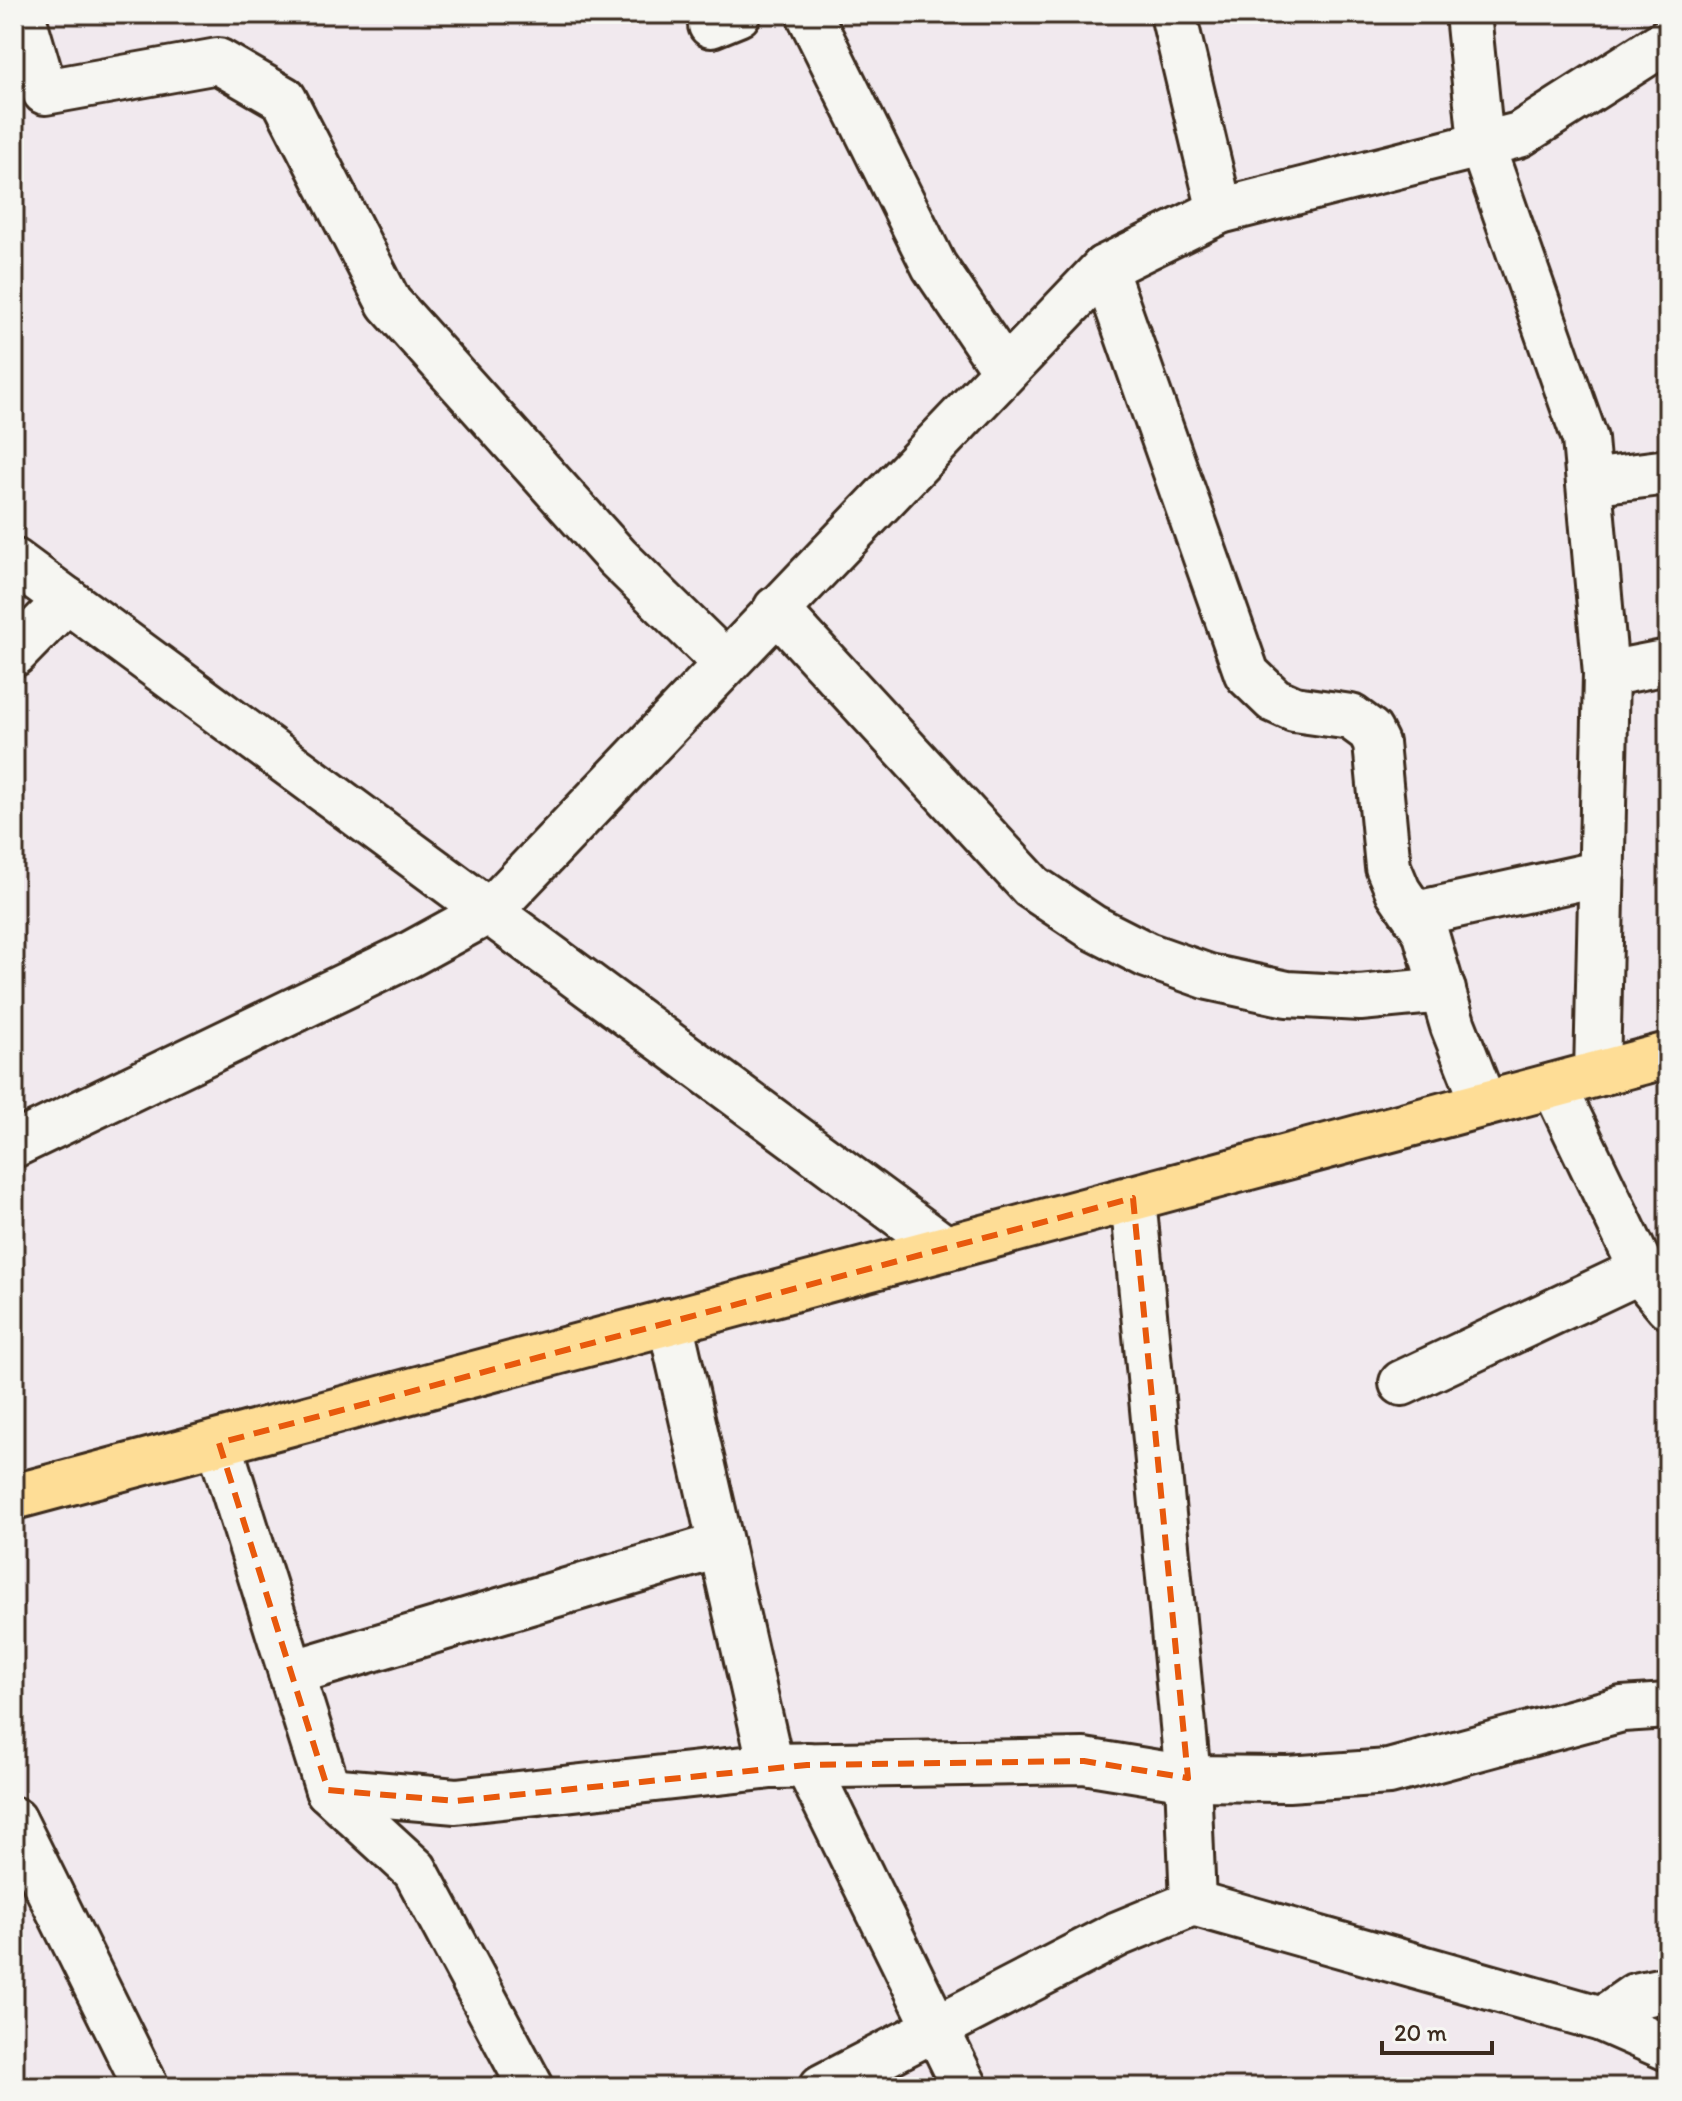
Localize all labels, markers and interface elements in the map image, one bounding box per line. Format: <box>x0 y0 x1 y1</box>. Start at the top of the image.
scale bar <box>1382 2005 1492 2055</box>
text: 20 m <box>1394 2018 1447 2047</box>

